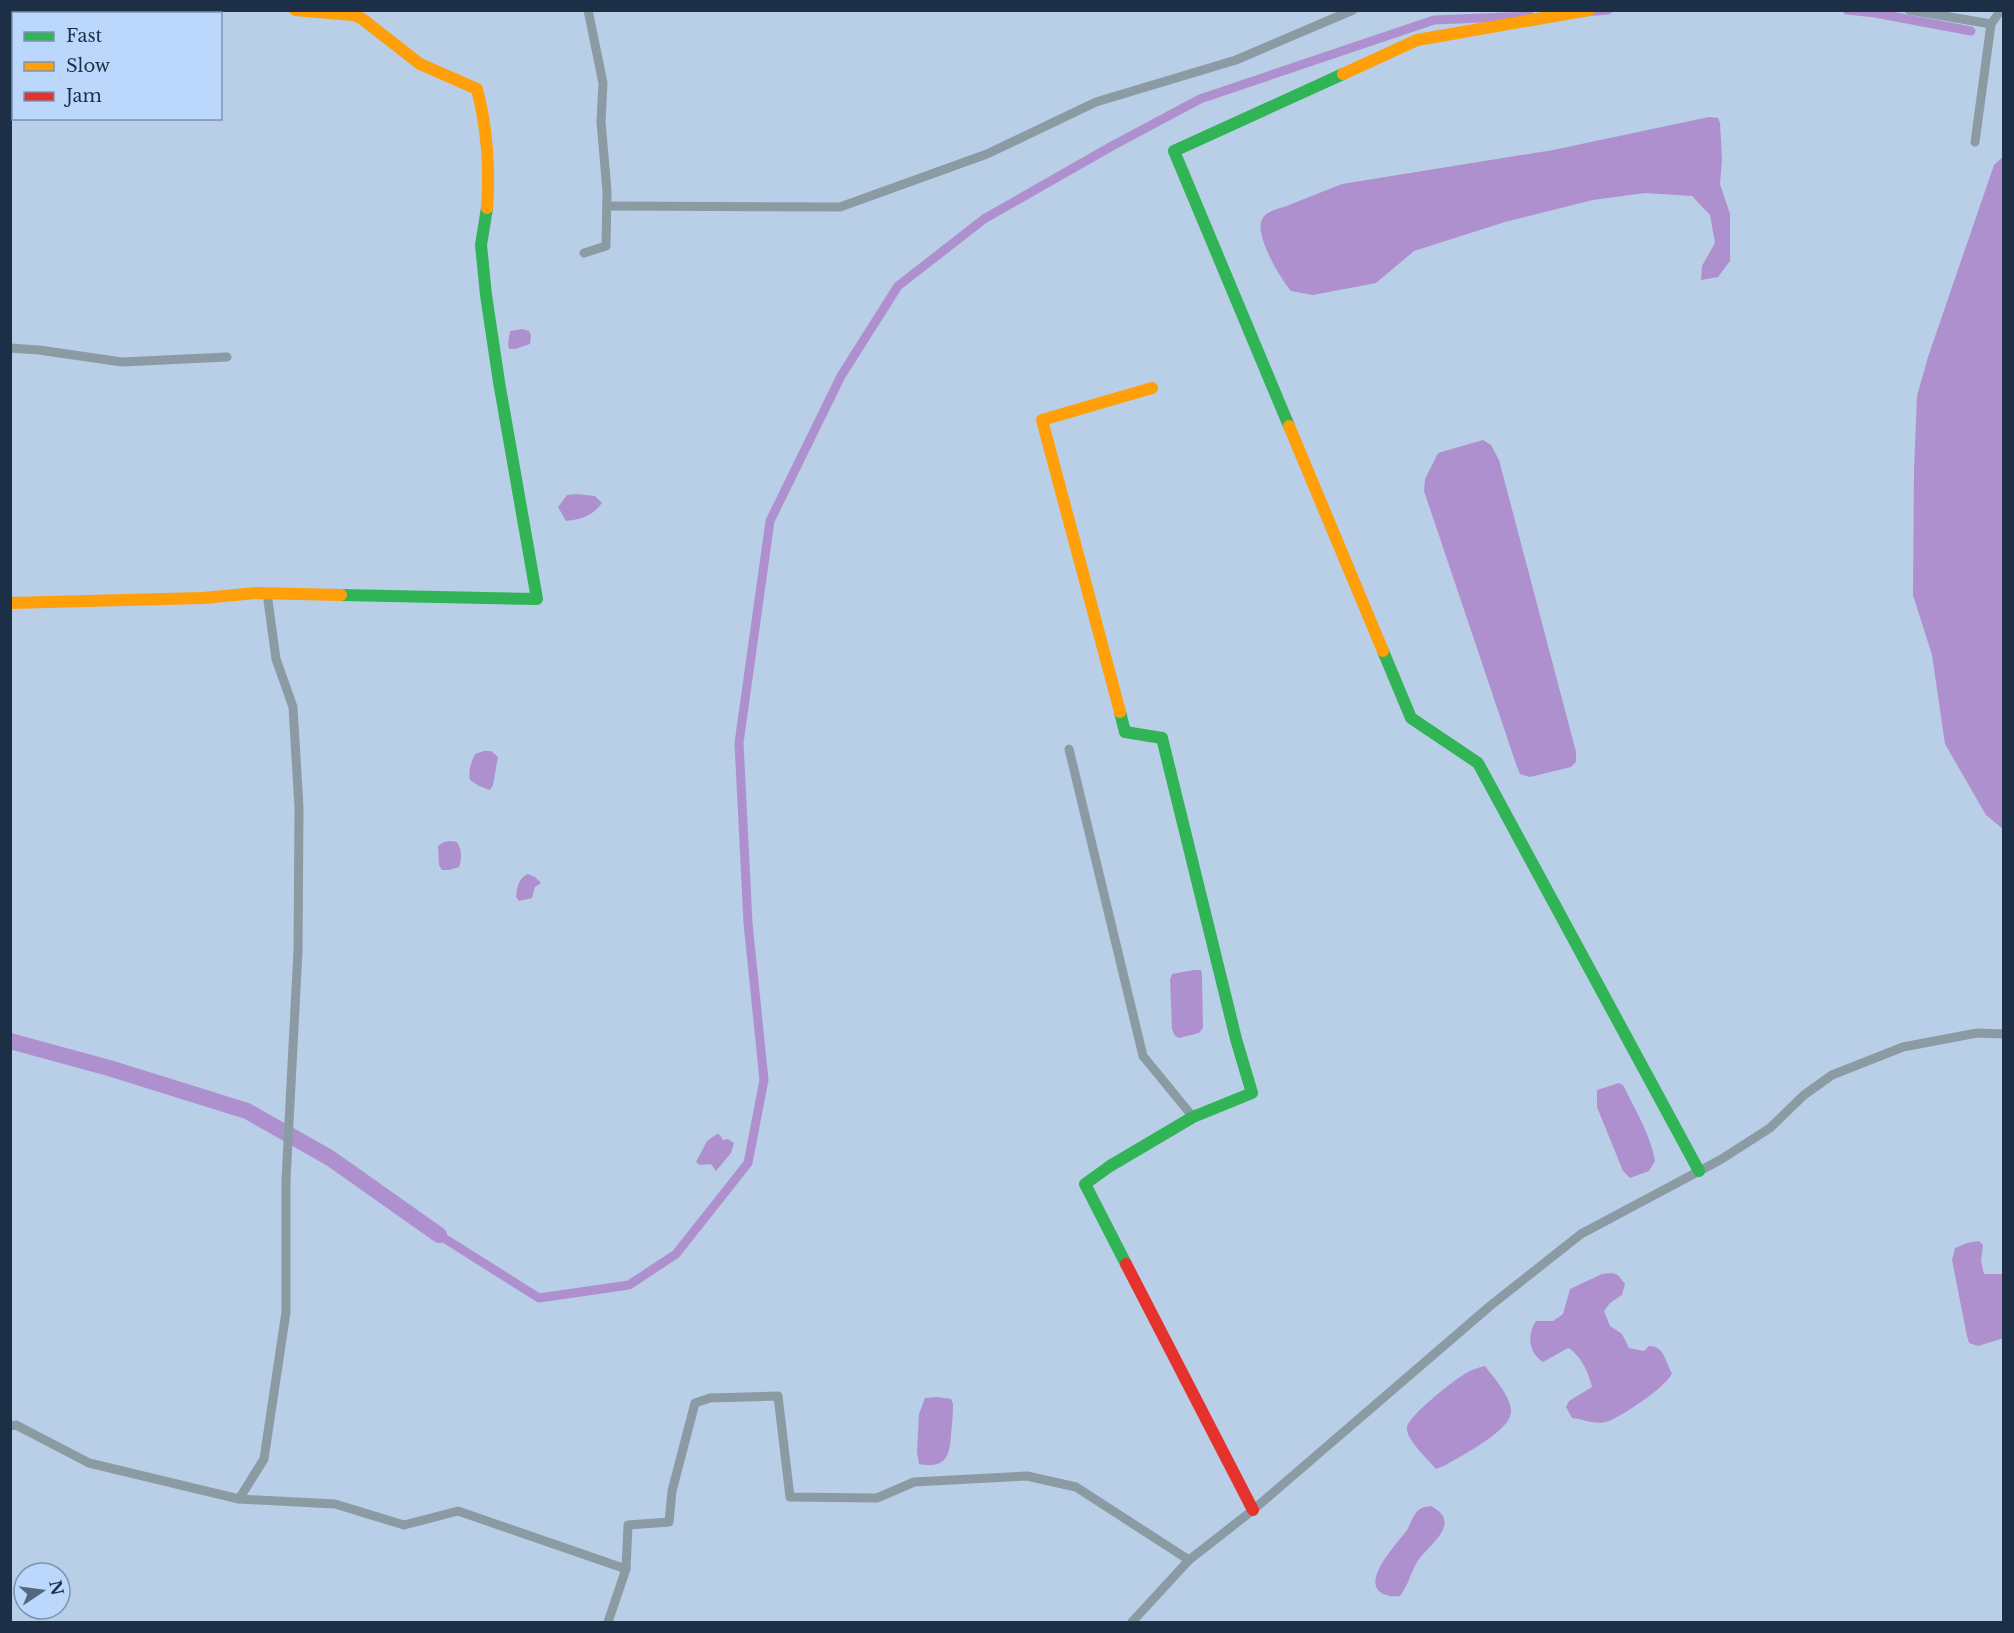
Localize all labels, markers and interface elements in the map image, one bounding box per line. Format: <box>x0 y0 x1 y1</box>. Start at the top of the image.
legend <box>12 12 222 120</box>
text: Fast <box>66 25 103 47</box>
text: Slow <box>66 55 111 77</box>
text: Jam <box>64 85 102 107</box>
north arrow <box>12 1561 72 1621</box>
text: N <box>45 1578 68 1597</box>

